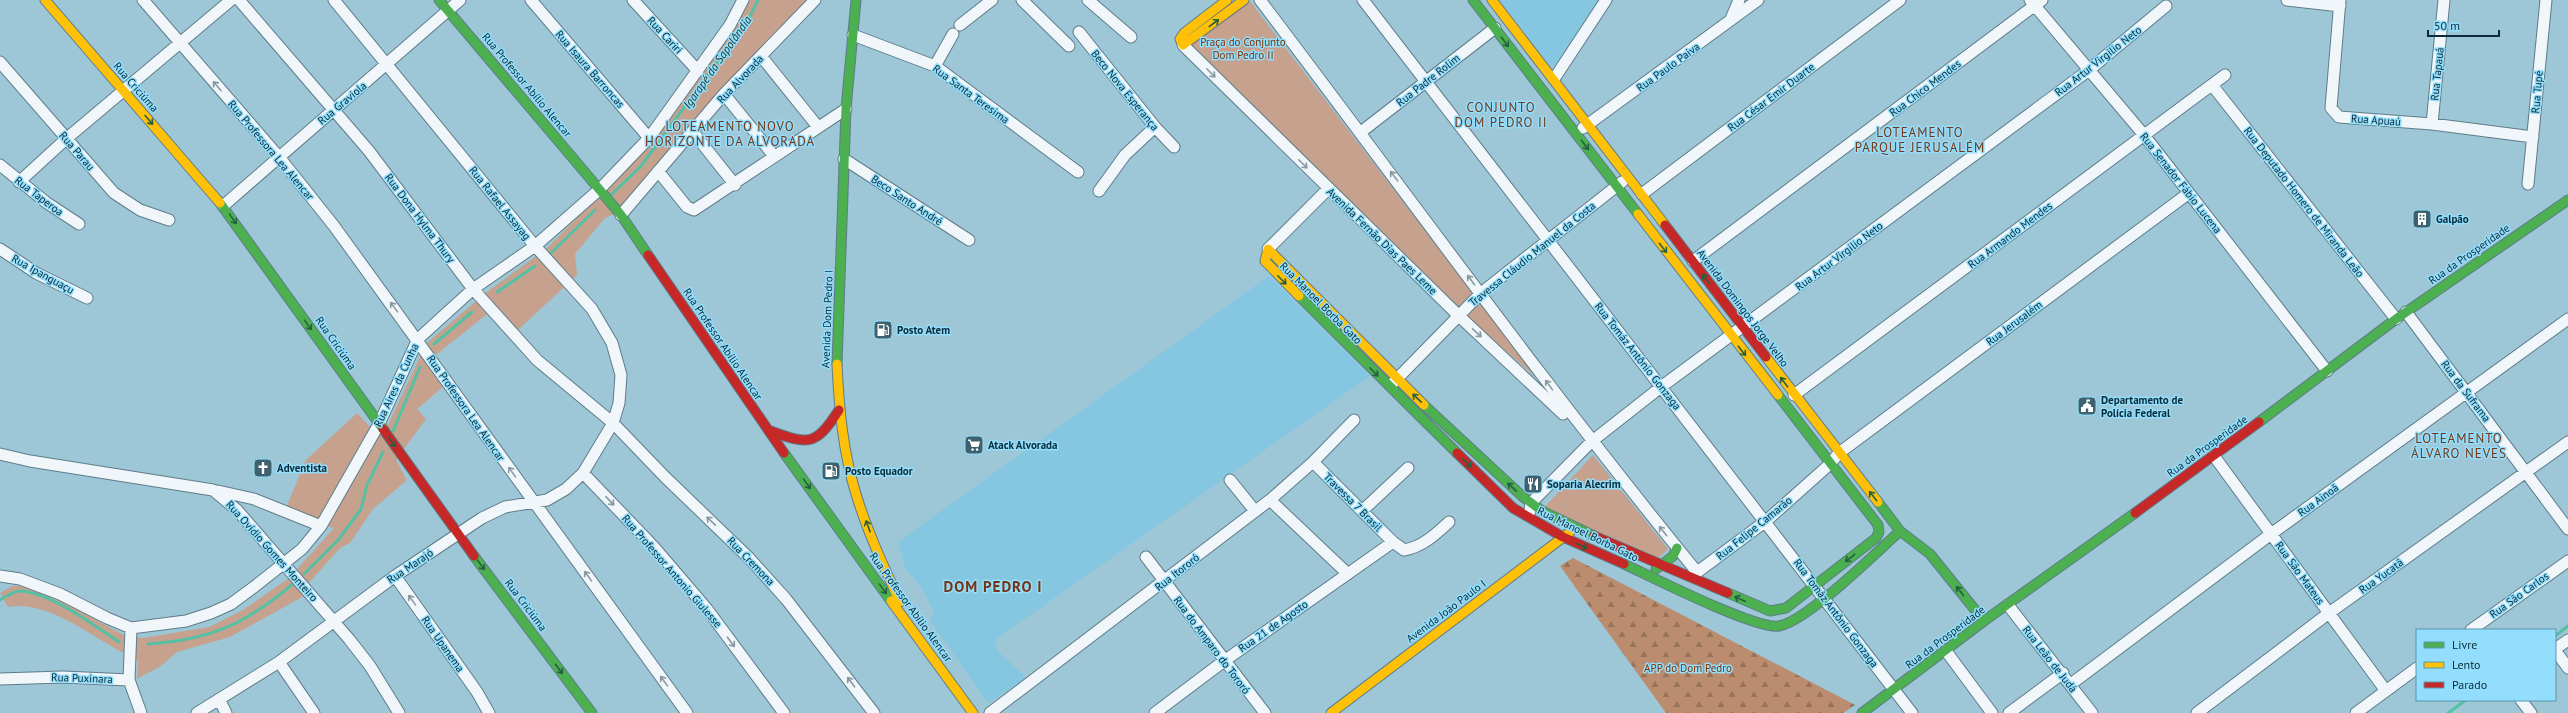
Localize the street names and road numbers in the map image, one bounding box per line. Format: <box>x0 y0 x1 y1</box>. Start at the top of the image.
street label: Rua Cariri <box>644 14 686 57</box>
street label: Rua Artur Virgilio Neto <box>2052 23 2144 99</box>
street label: Rua Isaura Barroncas <box>552 27 628 111</box>
street label: Rua Professor Abílio Alencar <box>479 30 575 140</box>
street label: Rua Paulo Paiva <box>1634 39 1702 95</box>
street label: Beco Nova Esperança <box>1088 47 1162 133</box>
street label: Rua Tapauá <box>2427 47 2447 101</box>
street label: Rua Padre Rolim <box>1393 51 1463 109</box>
street label: Rua Alvorada <box>714 52 766 106</box>
street label: Rua Chico Mendes <box>1886 56 1964 119</box>
street label: Rua Criciúma <box>110 59 162 115</box>
street label: Rua César Emir Duarte <box>1725 59 1818 134</box>
street label: Rua Santa Teresima <box>930 61 1012 127</box>
street label: Rua Tupé <box>2528 70 2546 114</box>
street label: Rua Graviola <box>315 79 369 127</box>
street label: Rua Professora Lea Alencar <box>225 97 317 203</box>
street label: Rua Apuaú <box>2351 111 2402 129</box>
street label: Rua Deputado Homero de Miranda Leão <box>2241 124 2367 280</box>
street label: Rua Parau <box>56 129 98 173</box>
street label: Rua Senador Fábio Lucena <box>2137 130 2225 236</box>
street label: Rua Rafael Assayag <box>466 163 534 243</box>
street label: Rua Dona Hylma Thury <box>382 171 459 266</box>
street label: Beco Santo André <box>869 172 946 229</box>
street label: Rua Taperoa <box>12 173 66 219</box>
street label: Avenida Fernão Dias Paes Leme <box>1324 185 1440 298</box>
street label: Rua Armando Mendes <box>1965 198 2055 271</box>
street label: Travessa Cláudio Manuel da Costa <box>1466 199 1598 309</box>
street label: Rua Artur Virgilio Neto <box>1792 218 1886 294</box>
street label: Rua da Prosperidade <box>2426 220 2513 287</box>
street label: Avenida Domingos Jorge Velho <box>1694 246 1792 370</box>
street label: Rua Ipanguaçu <box>9 251 77 297</box>
street label: Rua Manoel Borba Gato <box>1277 259 1365 347</box>
street label: Avenida Dom Pedro I <box>818 270 836 368</box>
street label: Rua Professor Abílio Alencar <box>680 285 766 403</box>
street label: Rua Jerusalém <box>1983 297 2045 349</box>
street label: Rua Tomáz Antônio Gonzaga <box>1592 299 1684 413</box>
street label: Rua Criciúma <box>313 314 359 372</box>
street label: Rua Aires da Cunha <box>371 341 421 429</box>
street label: Rua Professora Lea Alencar <box>424 352 508 464</box>
street label: Rua da Suframa <box>2438 357 2494 425</box>
street label: Rua da Prosperidade <box>2164 412 2250 480</box>
street label: Travessa 7 Brasil <box>1321 470 1386 535</box>
street label: Rua Ainoã <box>2295 480 2341 520</box>
street label: Rua Felipe Camarão <box>1713 493 1795 563</box>
street label: Rua Ovídio Gomes Monteiro <box>223 498 321 604</box>
street label: Rua Manoel Borba Gato <box>1535 503 1641 565</box>
street label: Rua Professor Antonio Giulesse <box>619 512 725 631</box>
street label: Rua Cremona <box>724 534 778 588</box>
street label: Rua São Mateus <box>2272 539 2328 608</box>
street label: Rua Marajó <box>384 545 436 587</box>
street label: Rua Professor Abílio Alencar <box>867 550 956 665</box>
street label: Rua Itororó <box>1152 550 1202 594</box>
street label: Rua Yucatã <box>2356 555 2406 597</box>
street label: Rua Tomáz Antônio Gonzaga <box>1790 556 1882 670</box>
street label: Rua São Carlos <box>2487 569 2552 621</box>
street label: Rua Criciúma <box>502 576 550 634</box>
street label: Avenida João Paulo I <box>1403 577 1489 645</box>
street label: Rua do Amparo do Tororó <box>1171 593 1253 697</box>
street label: Rua 21 de Agosto <box>1235 597 1311 655</box>
street label: Rua da Prosperidade <box>1902 602 1988 672</box>
street label: Rua Upanema <box>419 613 467 675</box>
street label: Rua Leão de Judá <box>2020 623 2080 695</box>
street label: Rua Puxinara <box>51 670 113 686</box>

